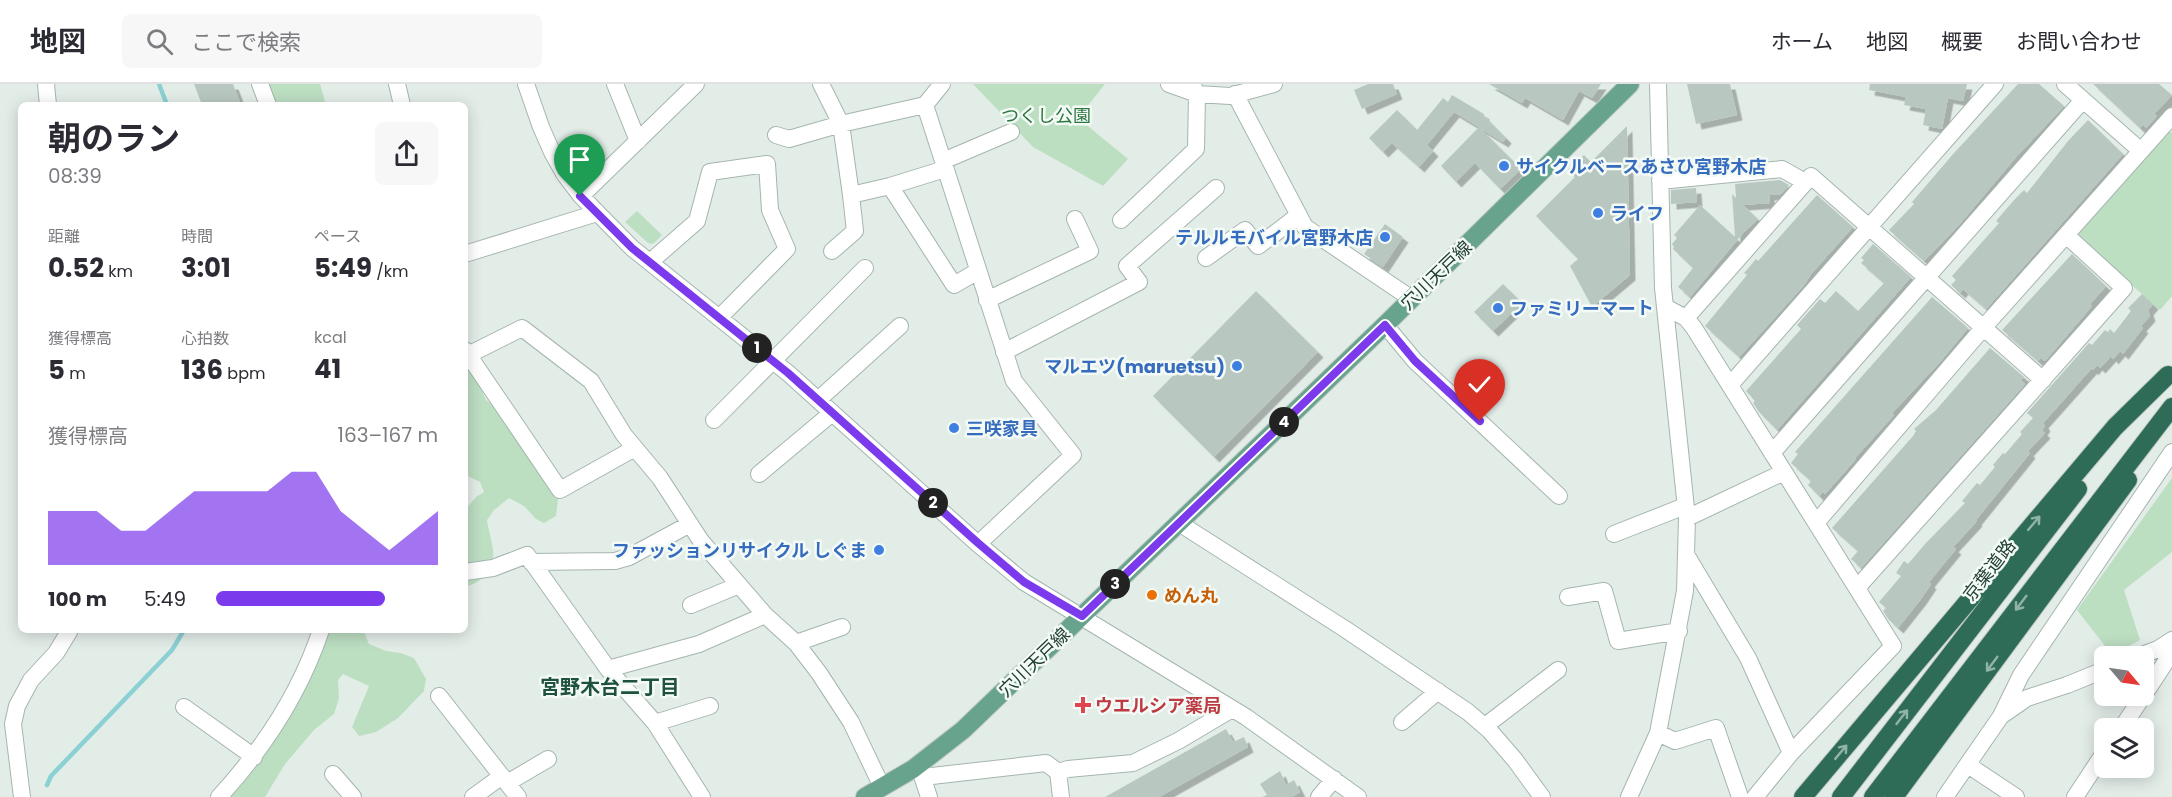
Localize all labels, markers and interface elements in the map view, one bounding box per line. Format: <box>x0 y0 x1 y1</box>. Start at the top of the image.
search box <box>122 14 542 68</box>
text: 地図 <box>30 22 86 61</box>
icon: search <box>143 25 176 58</box>
text: ここで検索 <box>191 27 301 58</box>
text: ホーム <box>1771 27 1833 56</box>
text: 地図 <box>1866 27 1908 56</box>
text: 概要 <box>1941 27 1983 56</box>
text: お問い合わせ <box>2016 27 2142 56</box>
park label: つくし公園 <box>1001 103 1091 128</box>
text: 朝のラン <box>48 115 180 162</box>
button: share <box>375 122 438 185</box>
pin <box>554 134 605 196</box>
icon: arrive <box>563 143 596 176</box>
place label: サイクルベースあさひ宮野木店 <box>1516 154 1766 179</box>
marker: サイクルベースあさひ宮野木店 <box>1497 159 1511 173</box>
text: 08:39 <box>48 162 102 190</box>
place label: ライフ <box>1610 201 1664 226</box>
marker: ライフ <box>1591 206 1605 220</box>
text: 距離 <box>48 225 80 248</box>
text: 時間 <box>181 225 213 248</box>
text: ペース <box>314 225 361 248</box>
place label: テルルモバイル宮野木店 <box>1175 225 1373 250</box>
marker: テルルモバイル宮野木店 <box>1378 230 1392 244</box>
street label: 穴川天戸線 <box>1395 235 1477 315</box>
text: 0.52 <box>48 250 104 286</box>
text: 3:01 <box>181 250 231 286</box>
text: 5:49 <box>314 250 372 286</box>
text: km <box>104 260 133 283</box>
text: /km <box>372 260 409 283</box>
place label: ファミリーマート <box>1510 296 1654 321</box>
marker: ファミリーマート <box>1491 301 1505 315</box>
text: kcal <box>314 326 347 349</box>
text: 獲得標高 <box>48 327 112 350</box>
text: 心拍数 <box>181 327 229 350</box>
pin: 1 <box>742 333 772 363</box>
text: 1 <box>754 336 760 359</box>
text: 41 <box>314 351 341 387</box>
text: 5 <box>48 352 65 388</box>
text: 136 <box>181 352 223 388</box>
place label: マルエツ(maruetsu) <box>1044 354 1225 379</box>
marker: マルエツ(maruetsu) <box>1230 359 1244 373</box>
pin <box>1454 359 1505 421</box>
text: m <box>65 362 86 385</box>
text: bpm <box>223 362 265 385</box>
icon: check <box>1463 368 1496 401</box>
pin: 4 <box>1269 407 1299 437</box>
text: 4 <box>1279 410 1289 433</box>
place label: 三咲家具 <box>966 416 1038 441</box>
text: 163–167 m <box>338 421 438 449</box>
marker: 三咲家具 <box>947 421 961 435</box>
text: 獲得標高 <box>48 422 128 450</box>
pin: 2 <box>918 488 948 518</box>
text: 2 <box>928 491 938 514</box>
one-way arrow <box>2027 516 2041 531</box>
street label: 京葉道路 <box>1957 534 2021 606</box>
place label: ファッションリサイクル しぐま <box>612 538 867 563</box>
marker: ファッションリサイクル しぐま <box>872 543 886 557</box>
pin: 3 <box>1100 569 1130 599</box>
text: 3 <box>1110 572 1120 595</box>
place label: めん丸 <box>1164 583 1218 608</box>
text: 100 m <box>48 585 107 613</box>
text: 5:49 <box>144 585 186 613</box>
marker: めん丸 <box>1145 588 1159 602</box>
one-way arrow <box>2014 595 2027 611</box>
street label: 穴川天戸線 <box>993 622 1075 702</box>
north arrow <box>2094 646 2154 706</box>
map controls <box>2094 646 2154 778</box>
one-way arrow <box>1986 656 1998 672</box>
district label: 宮野木台二丁目 <box>540 673 680 701</box>
place label: ウエルシア薬局 <box>1095 693 1221 718</box>
marker: ウエルシア薬局 <box>1076 698 1090 712</box>
one-way arrow <box>1895 709 1908 725</box>
button: layers <box>2094 718 2154 778</box>
one-way arrow <box>1834 744 1847 760</box>

